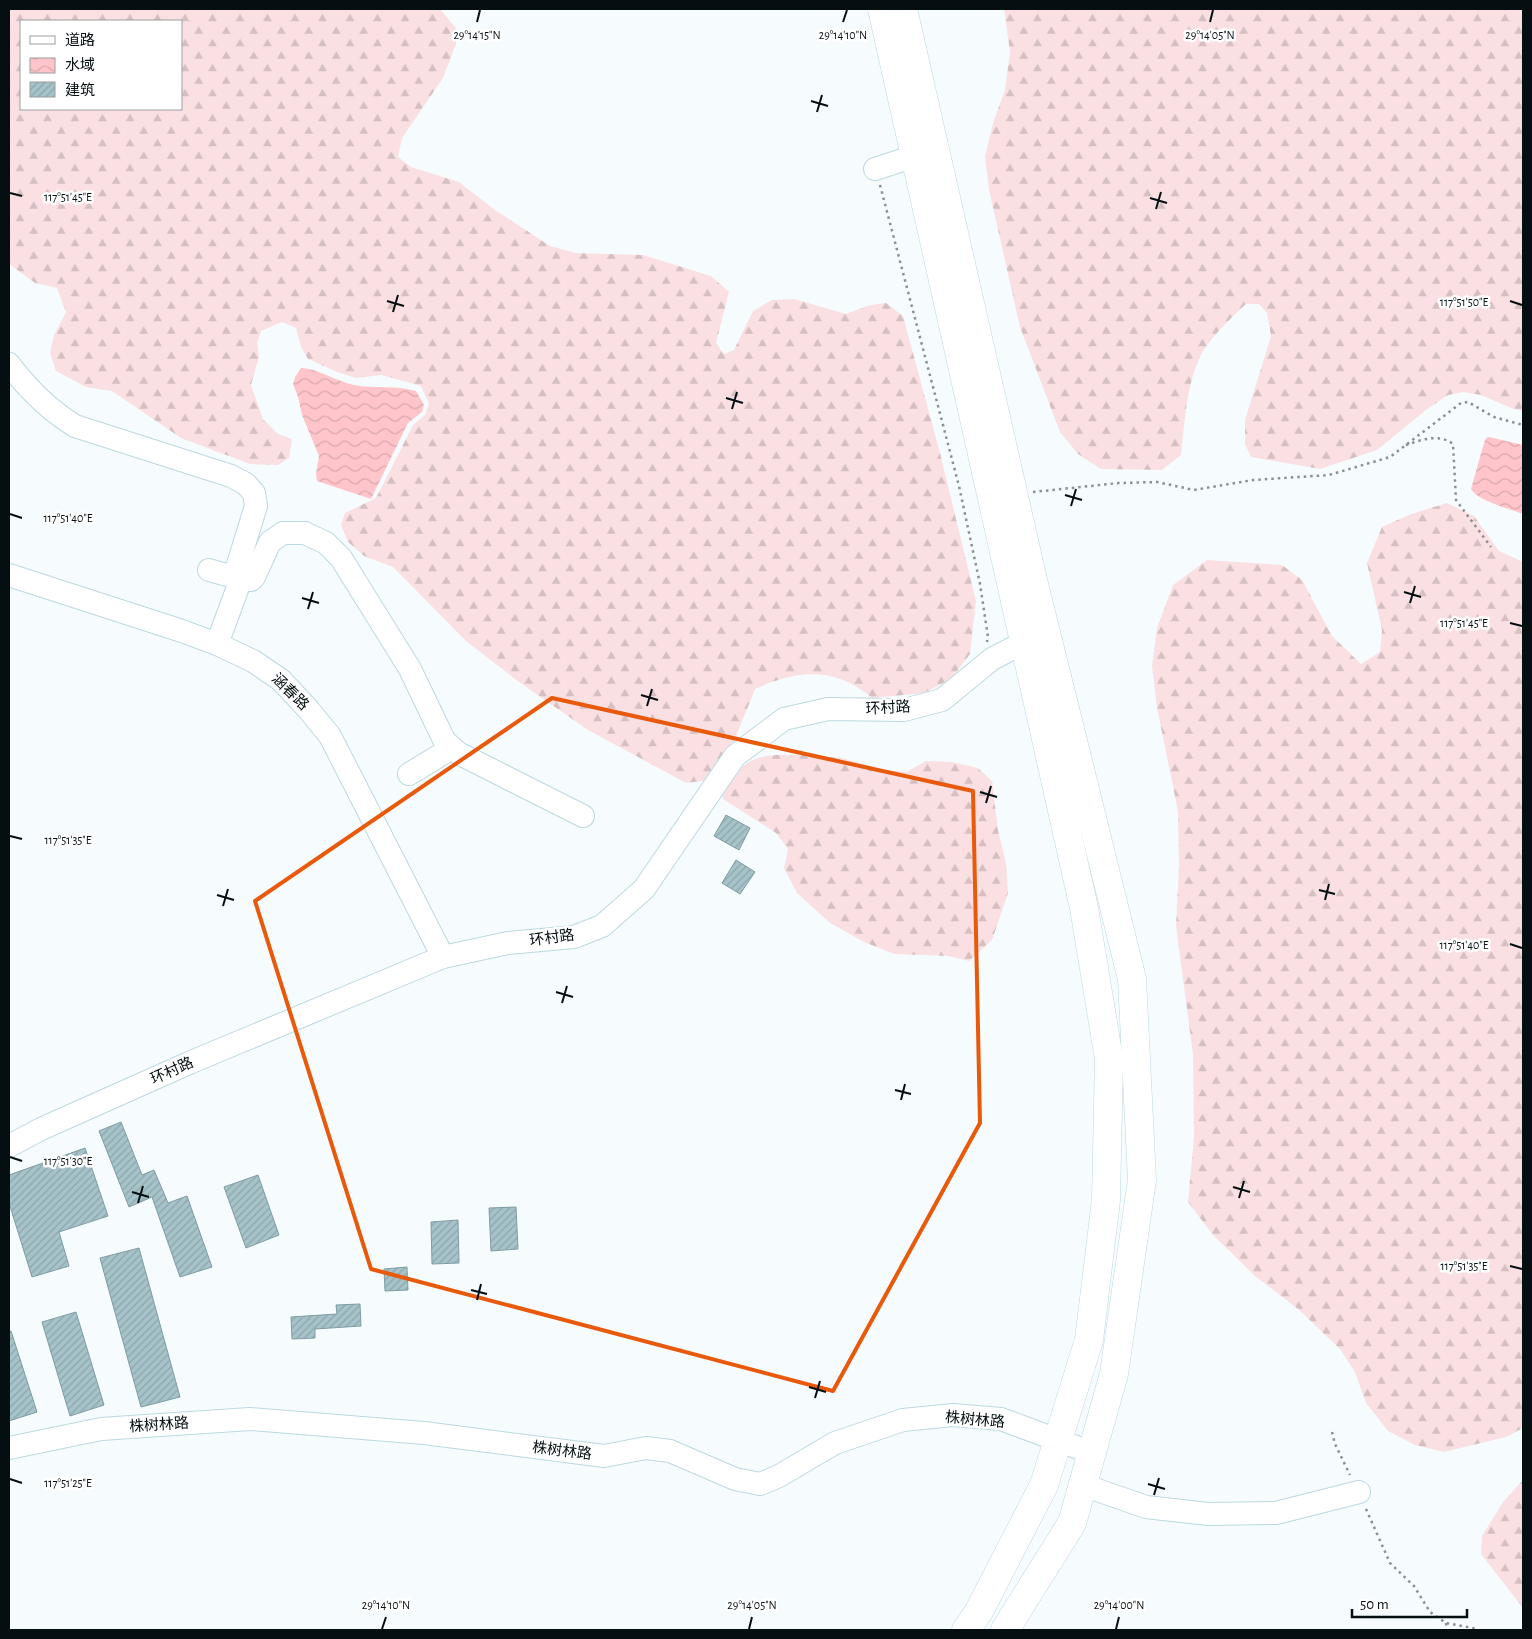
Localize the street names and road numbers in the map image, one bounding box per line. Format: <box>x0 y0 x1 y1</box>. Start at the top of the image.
street label: 涵春路 <box>269 670 312 713</box>
street label: 环村路 <box>865 697 911 717</box>
street label: 环村路 <box>528 925 575 949</box>
street label: 环村路 <box>148 1053 196 1087</box>
street label: 株树林路 <box>944 1408 1006 1430</box>
street label: 株树林路 <box>128 1413 189 1435</box>
street label: 株树林路 <box>531 1438 593 1462</box>

